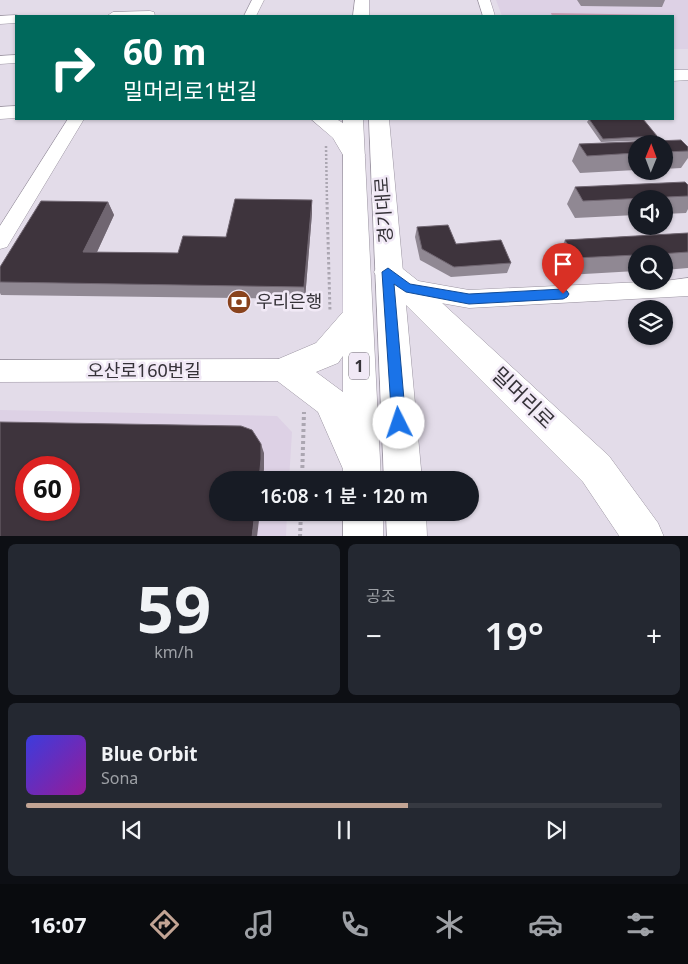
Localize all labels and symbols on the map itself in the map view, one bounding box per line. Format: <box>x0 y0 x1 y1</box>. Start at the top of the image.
north arrow <box>628 135 672 180</box>
street label: 경기대로 <box>369 176 397 244</box>
pin <box>542 243 584 294</box>
bank icon: 우리은행 <box>226 289 252 315</box>
place label: 우리은행 <box>256 289 322 313</box>
road number: 1 <box>349 352 369 380</box>
street label: 오산로160번길 <box>87 358 201 382</box>
street label: 밀머리로 <box>486 360 561 434</box>
position arrow <box>372 396 424 448</box>
speed limit sign: 60 <box>15 456 80 521</box>

